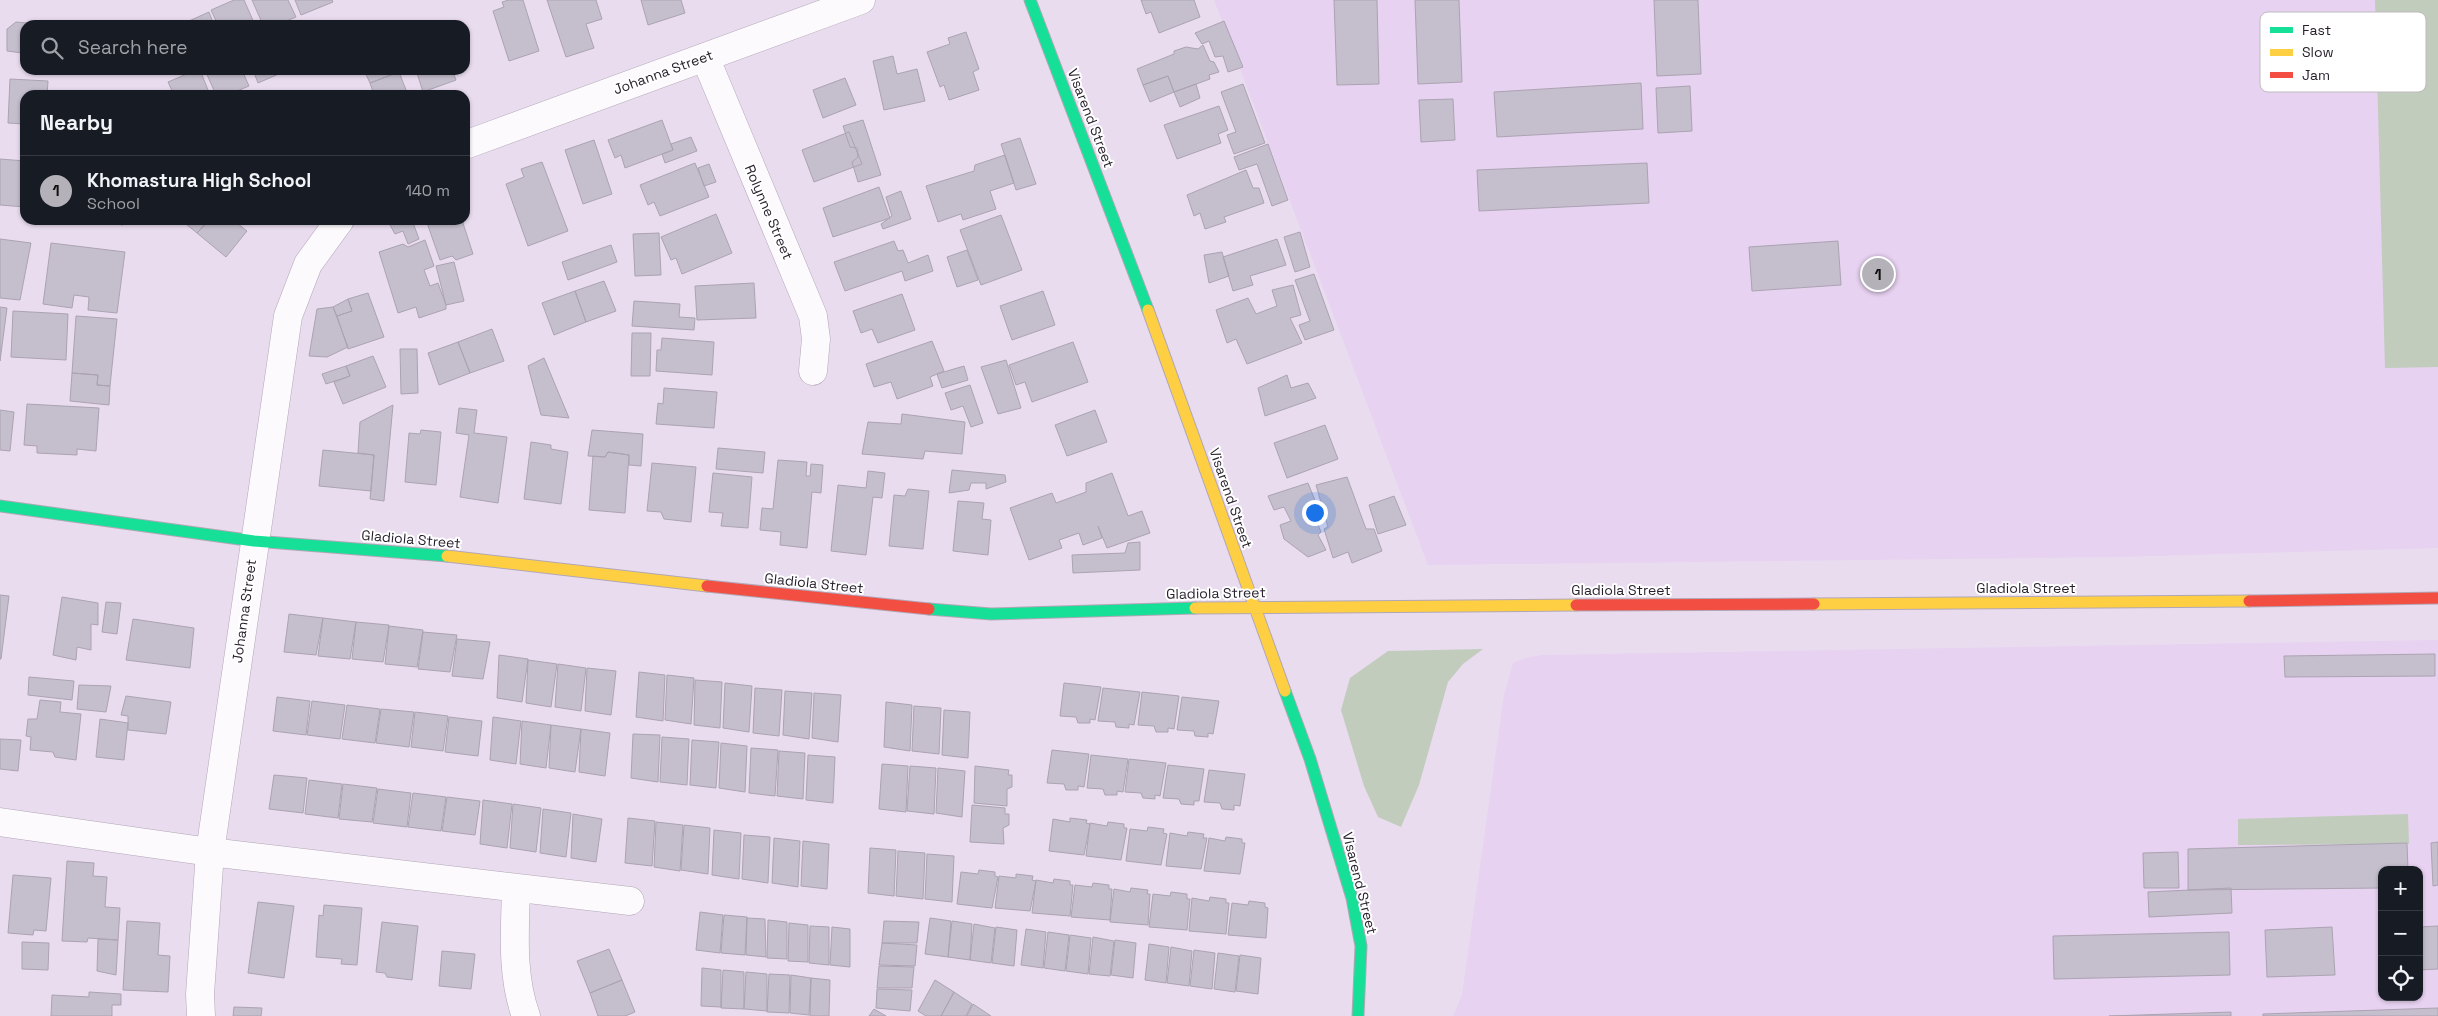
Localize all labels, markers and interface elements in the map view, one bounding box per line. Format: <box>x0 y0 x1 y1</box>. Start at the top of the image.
legend <box>2260 12 2426 92</box>
search box <box>20 20 470 75</box>
text: Fast <box>2302 21 2331 39</box>
icon: search <box>38 34 66 62</box>
text: Search here <box>78 35 188 60</box>
text: Slow <box>2302 43 2334 61</box>
street label: Johanna Street <box>611 46 715 98</box>
street label: Visarend Street <box>1064 66 1118 170</box>
text: Jam <box>2302 66 2330 84</box>
text: Nearby <box>40 109 113 136</box>
street label: Rolynne Street <box>741 162 797 262</box>
text: Khomastura High School <box>87 168 311 193</box>
text: 1 <box>52 180 60 201</box>
text: 140 m <box>405 180 450 201</box>
text: School <box>87 193 140 214</box>
pin: 1 <box>1862 255 1894 293</box>
street label: Visarend Street <box>1205 446 1257 550</box>
your location <box>1302 500 1328 526</box>
street label: Gladiola Street <box>361 526 461 552</box>
street label: Johanna Street <box>228 558 260 664</box>
street label: Gladiola Street <box>764 569 864 597</box>
street label: Gladiola Street <box>1976 579 2076 597</box>
street label: Gladiola Street <box>1571 581 1671 599</box>
street label: Gladiola Street <box>1166 583 1266 603</box>
street label: Visarend Street <box>1339 830 1381 936</box>
map controls <box>2378 866 2423 1001</box>
button: + <box>2378 866 2423 911</box>
button: − <box>2378 911 2423 956</box>
button: locate <box>2378 956 2423 1001</box>

